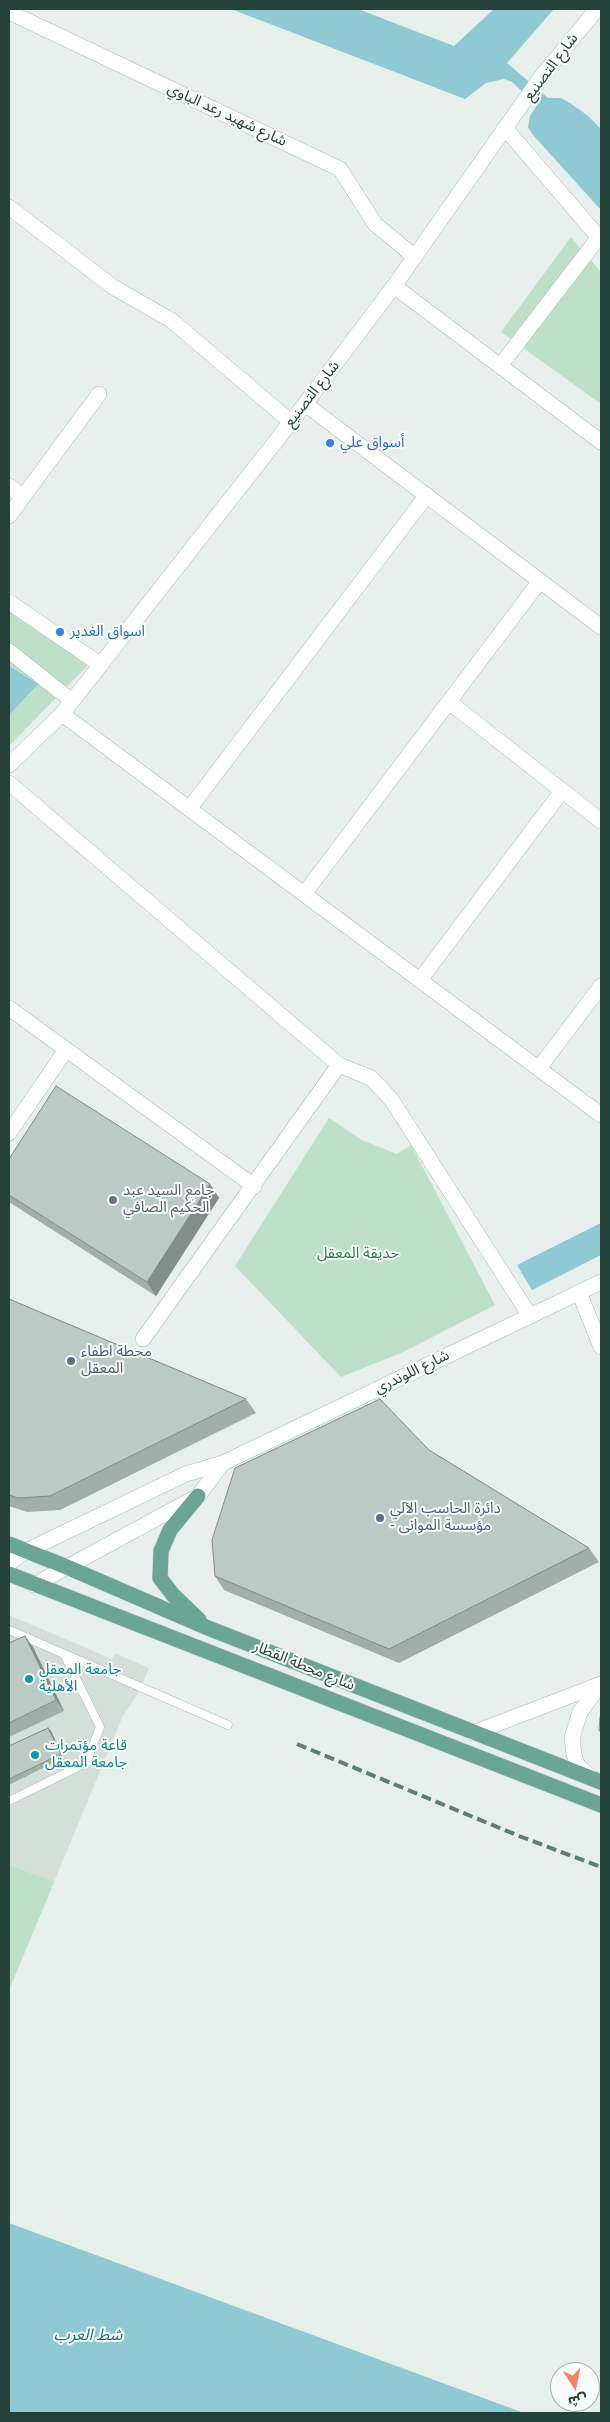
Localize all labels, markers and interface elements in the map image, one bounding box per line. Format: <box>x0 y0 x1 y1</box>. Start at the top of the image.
street label: شارع التصنيع <box>520 30 582 104</box>
street label: شارع شهيد رعد الباوي <box>164 79 290 151</box>
street label: شارع التصنيع <box>281 357 343 431</box>
place label: أسواق علي <box>340 434 405 452</box>
marker: أسواق علي <box>324 437 336 449</box>
place label: اسواق الغدير <box>70 623 145 641</box>
marker: اسواق الغدير <box>54 626 66 638</box>
place label: جامع السيد عبد الحكيم الصافي <box>123 1182 214 1217</box>
marker: جامع السيد عبد الحكيم الصافي <box>107 1194 119 1206</box>
park label: حديقة المعقل <box>317 1245 399 1263</box>
place label: محطة اطفاء المعقل <box>81 1343 152 1378</box>
street label: شارع اللوندري <box>372 1346 452 1398</box>
marker: محطة اطفاء المعقل <box>65 1355 77 1367</box>
place label: دائرة الحاسب الآلي - مؤسسة الموانى <box>390 1500 501 1535</box>
marker: دائرة الحاسب الآلي - مؤسسة الموانى <box>374 1512 386 1524</box>
street label: شارع محطة القطار <box>251 1637 357 1695</box>
place label: جامعة المعقل الأهلية <box>39 1661 121 1696</box>
marker: جامعة المعقل الأهلية <box>23 1673 35 1685</box>
place label: قاعة مؤتمرات جامعة المعقل <box>45 1737 127 1772</box>
marker: قاعة مؤتمرات جامعة المعقل <box>29 1749 41 1761</box>
water label: شط العرب <box>54 2325 122 2345</box>
north arrow <box>550 2362 600 2412</box>
text: ش <box>567 2390 589 2412</box>

